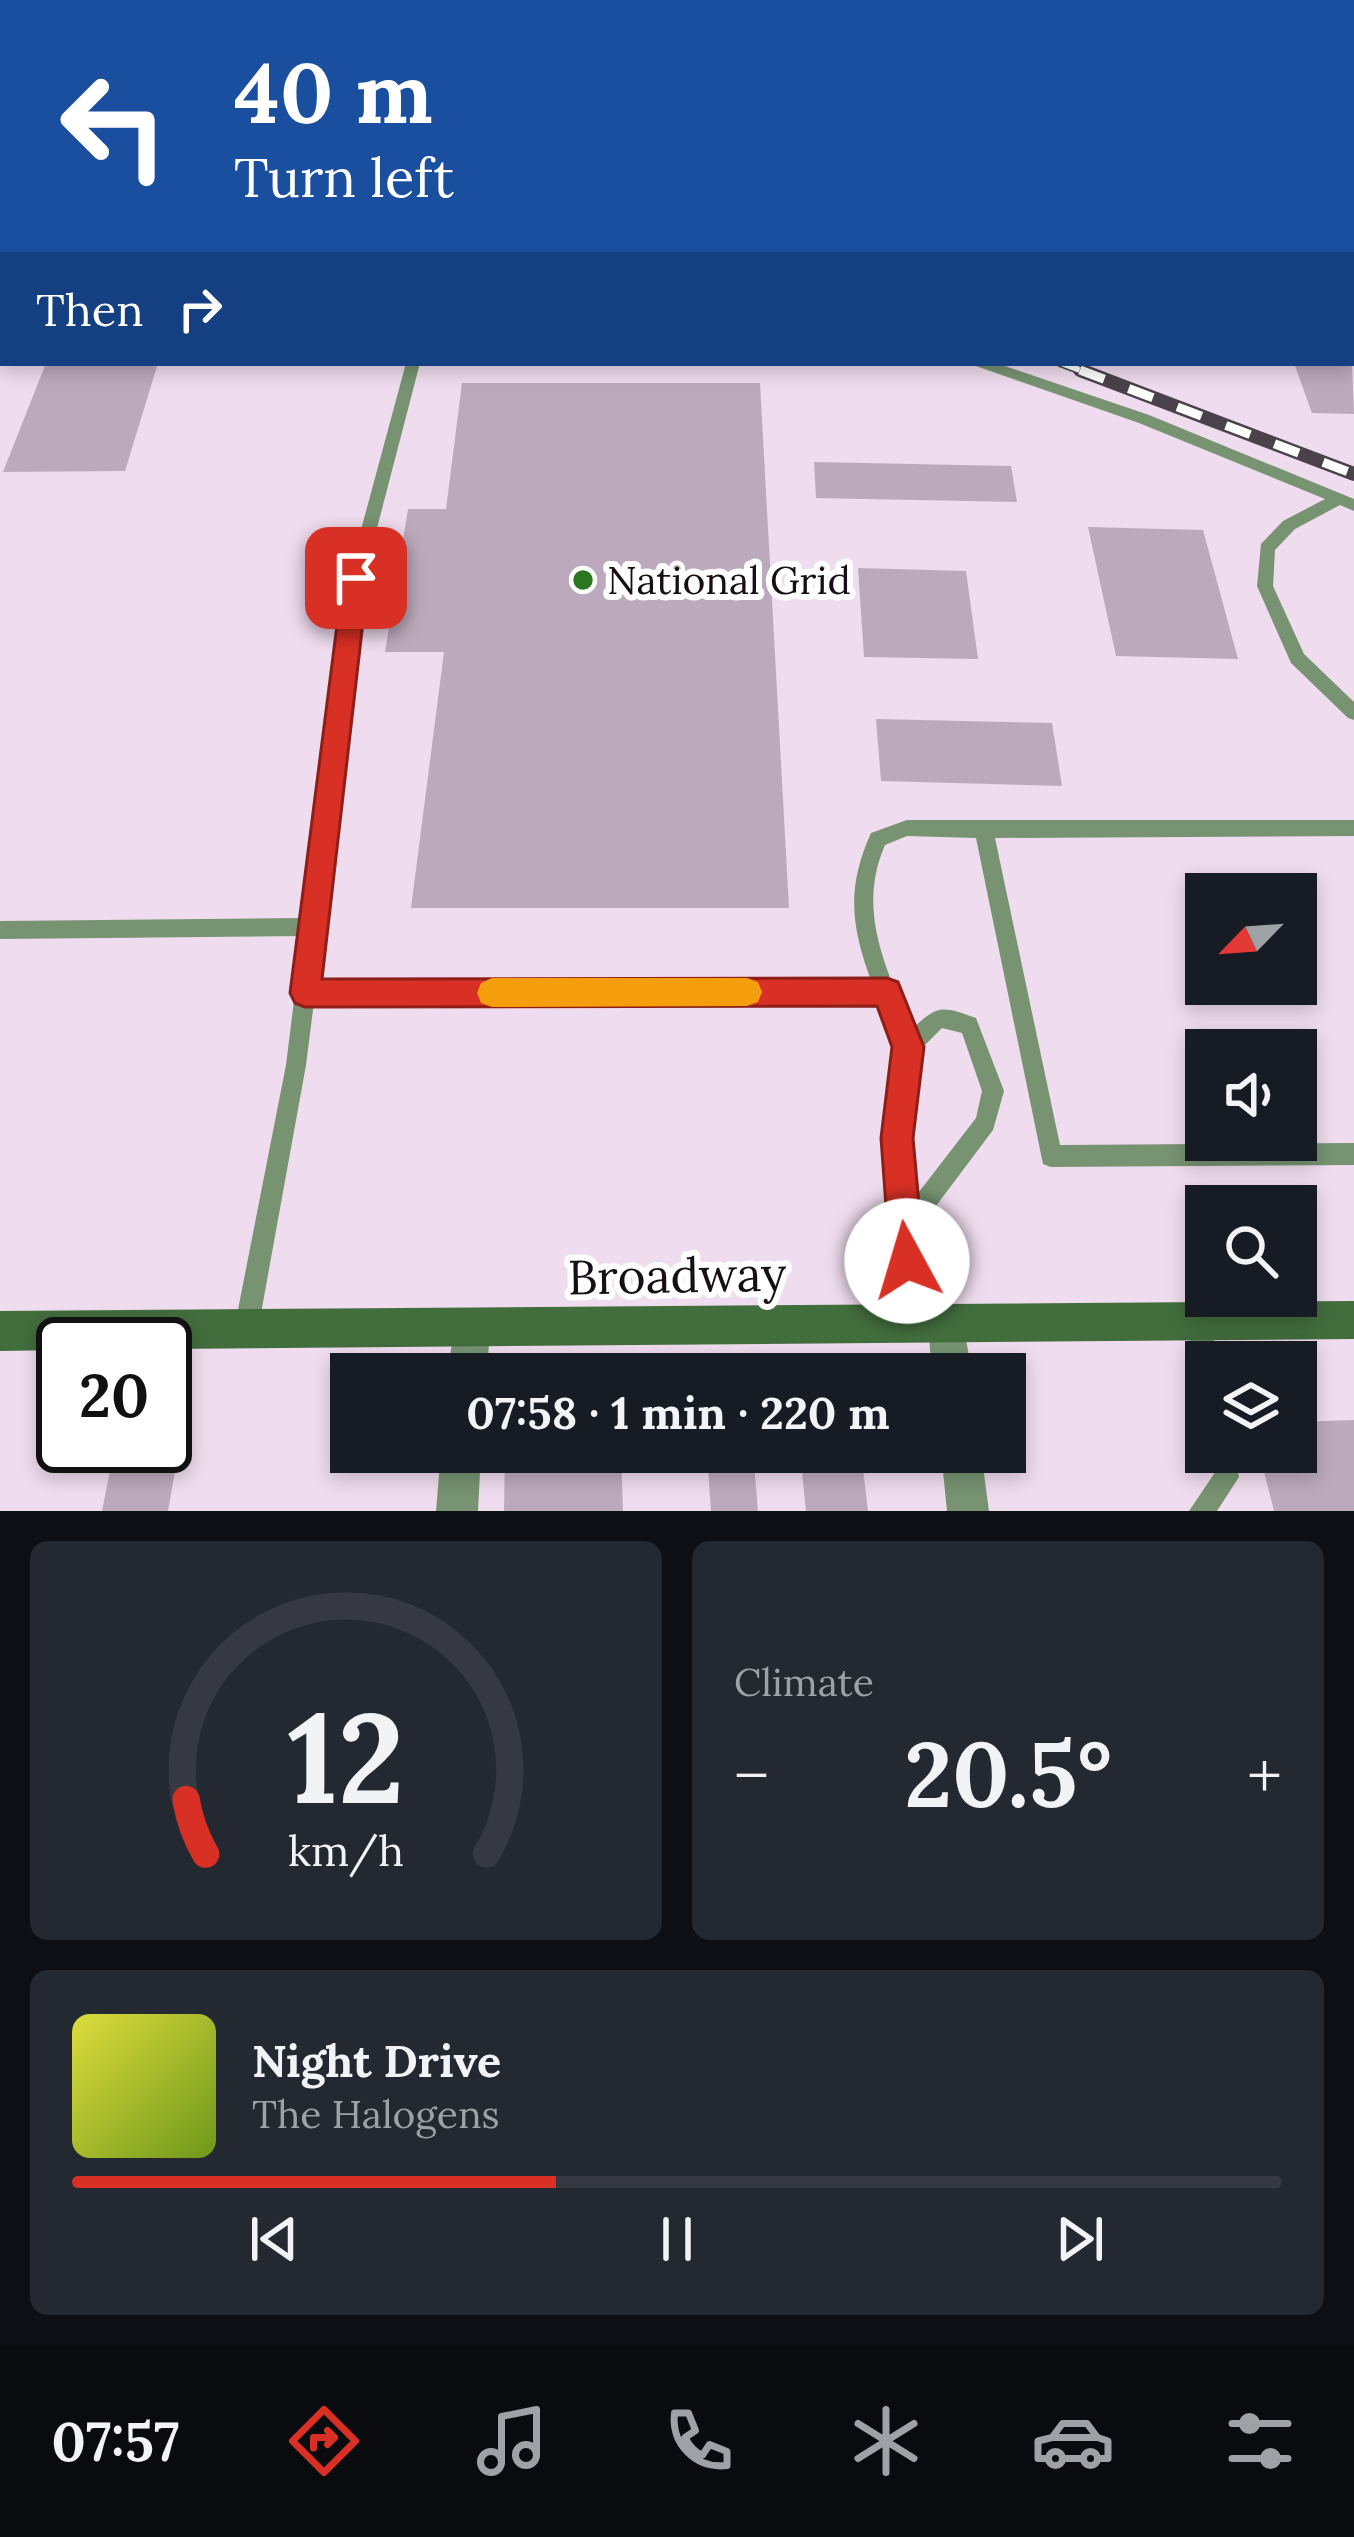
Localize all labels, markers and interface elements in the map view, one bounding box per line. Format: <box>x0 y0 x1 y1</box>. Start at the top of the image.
text: 40 m <box>234 38 433 146</box>
icon: left <box>36 48 192 204</box>
text: Turn left <box>234 143 454 212</box>
icon: right <box>167 276 233 342</box>
text: Then <box>36 281 143 338</box>
pin <box>305 527 407 629</box>
icon: arrive <box>323 545 389 611</box>
place label: National Grid <box>607 555 851 605</box>
marker: National Grid <box>570 567 596 593</box>
north arrow <box>1185 873 1317 1005</box>
map controls <box>1185 873 1317 1473</box>
button: sound <box>1185 1029 1317 1161</box>
button: search <box>1185 1185 1317 1317</box>
position arrow <box>844 1198 970 1324</box>
street label: Broadway <box>567 1243 788 1307</box>
speed limit sign: 20 <box>36 1317 192 1473</box>
button: layers <box>1185 1341 1317 1473</box>
text: 07:58 · 1 min · 220 m <box>466 1384 890 1441</box>
text: Climate <box>734 1657 874 1707</box>
text: 12 <box>287 1677 405 1837</box>
text: 20.5° <box>904 1716 1112 1832</box>
text: − <box>734 1733 769 1817</box>
text: + <box>1247 1733 1282 1817</box>
text: km/h <box>288 1822 404 1877</box>
text: Night Drive <box>252 2032 501 2089</box>
text: The Halogens <box>252 2089 500 2139</box>
icon: previous <box>241 2206 307 2272</box>
icon: pause <box>644 2206 710 2272</box>
icon: next <box>1047 2206 1113 2272</box>
icon: directions <box>282 2399 366 2483</box>
icon: music <box>470 2399 554 2483</box>
icon: phone <box>657 2399 741 2483</box>
icon: climate <box>844 2399 928 2483</box>
icon: car <box>1031 2399 1115 2483</box>
icon: filters <box>1218 2399 1302 2483</box>
text: 07:57 <box>52 2407 179 2476</box>

